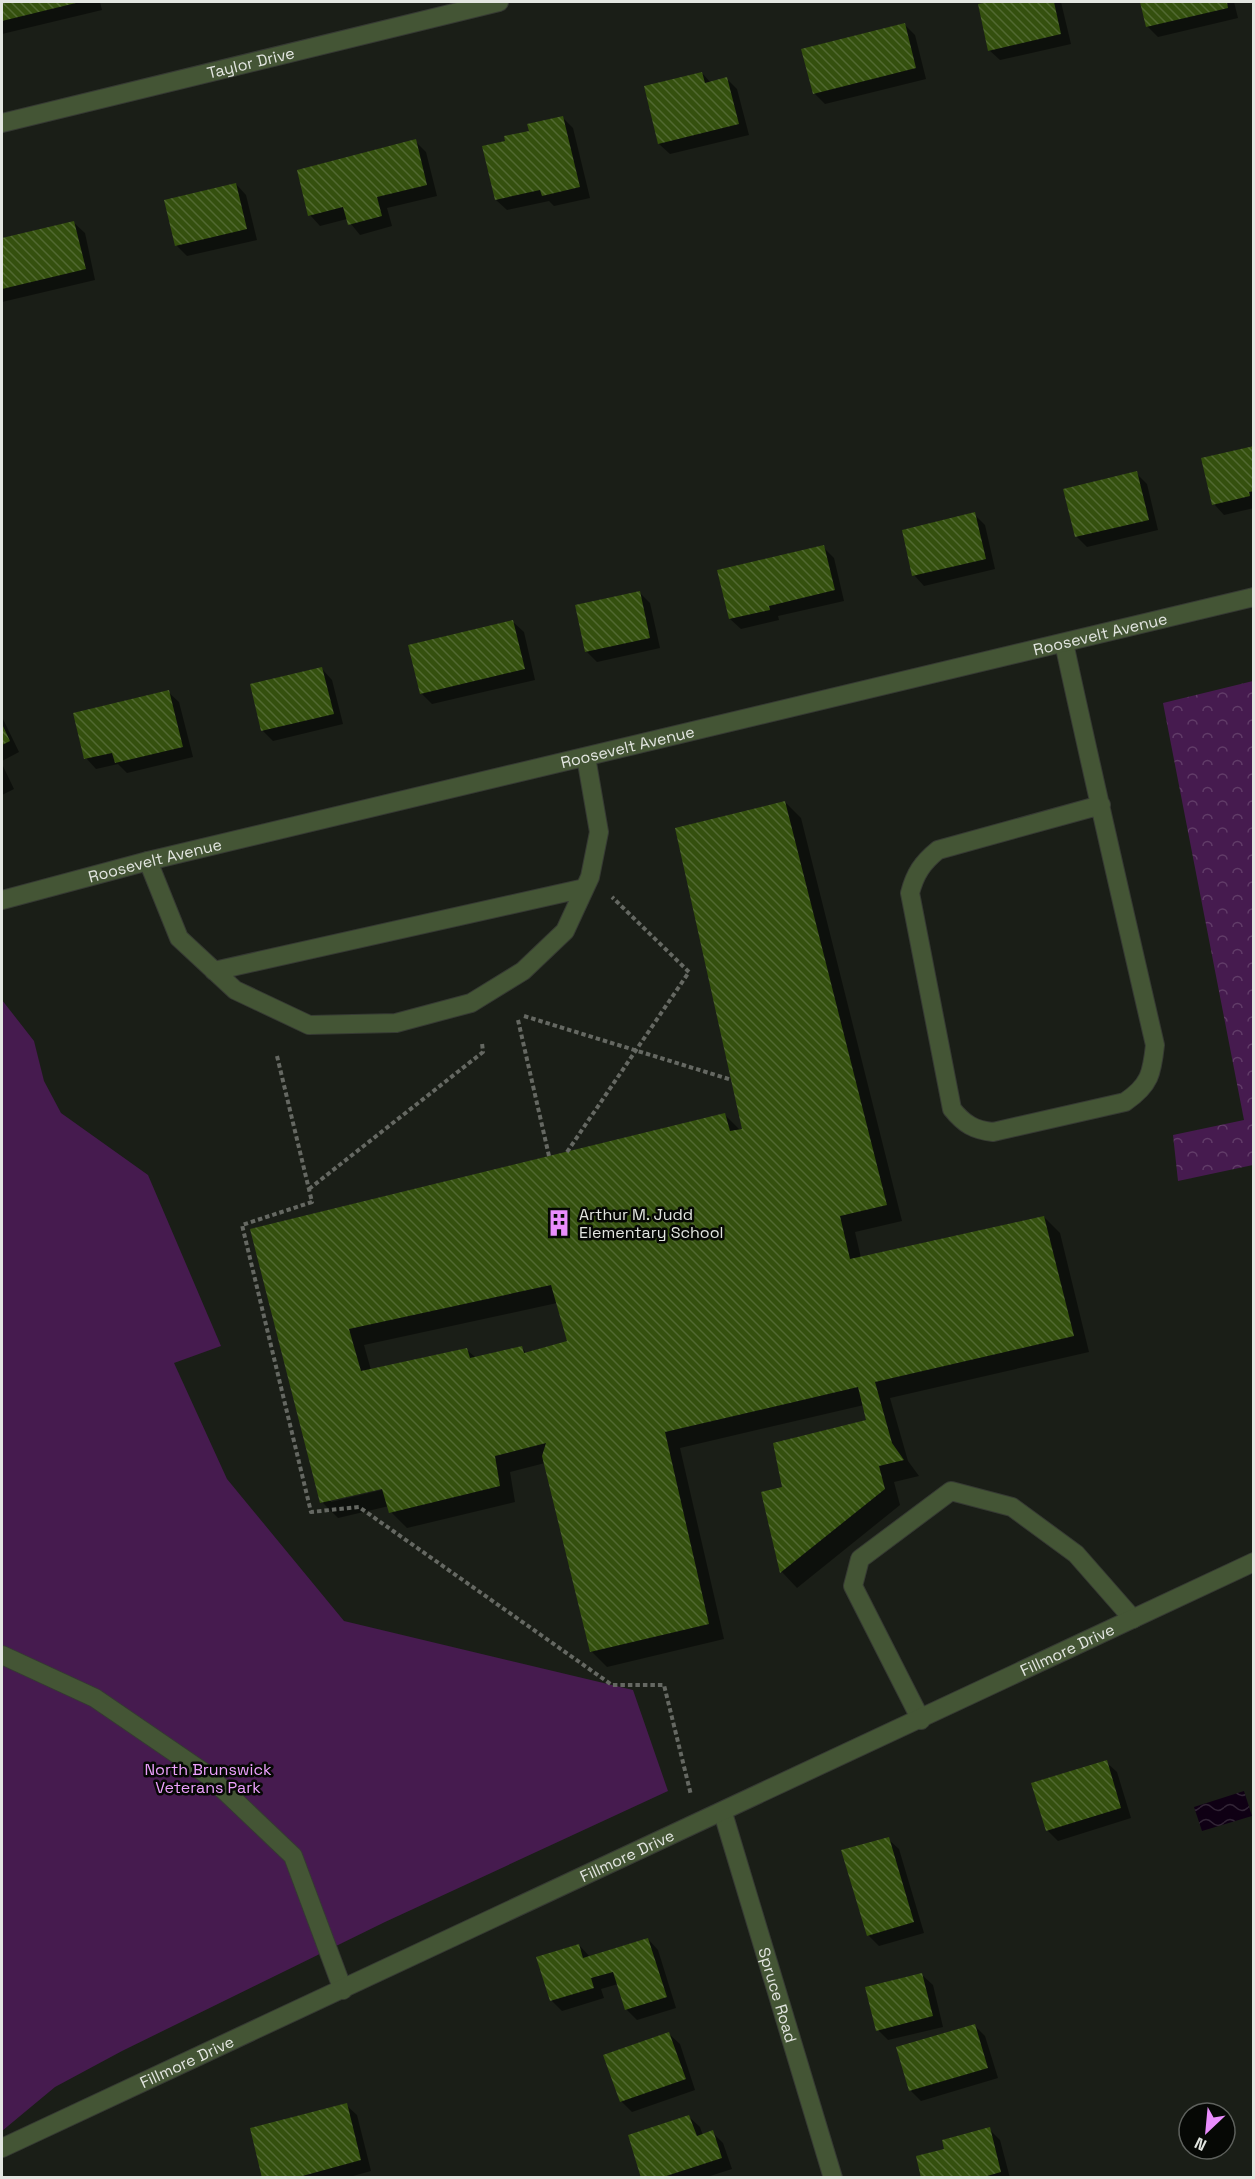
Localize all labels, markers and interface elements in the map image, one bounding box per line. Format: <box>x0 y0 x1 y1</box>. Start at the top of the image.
street label: Taylor Drive <box>205 42 297 83</box>
street label: Roosevelt Avenue <box>1031 608 1169 660</box>
street label: Roosevelt Avenue <box>558 720 697 773</box>
street label: Roosevelt Avenue <box>86 833 224 887</box>
place label: Arthur M. Judd Elementary School <box>579 1204 724 1243</box>
building icon: Arthur M. Judd Elementary School <box>544 1208 574 1238</box>
street label: Fillmore Drive <box>1017 1618 1118 1681</box>
park label: North Brunswick Veterans Park <box>144 1759 272 1798</box>
street label: Fillmore Drive <box>576 1824 677 1887</box>
street label: Spruce Road <box>754 1945 802 2045</box>
street label: Fillmore Drive <box>136 2030 237 2093</box>
north arrow <box>1177 2101 1237 2161</box>
text: N <box>1191 2132 1210 2156</box>

